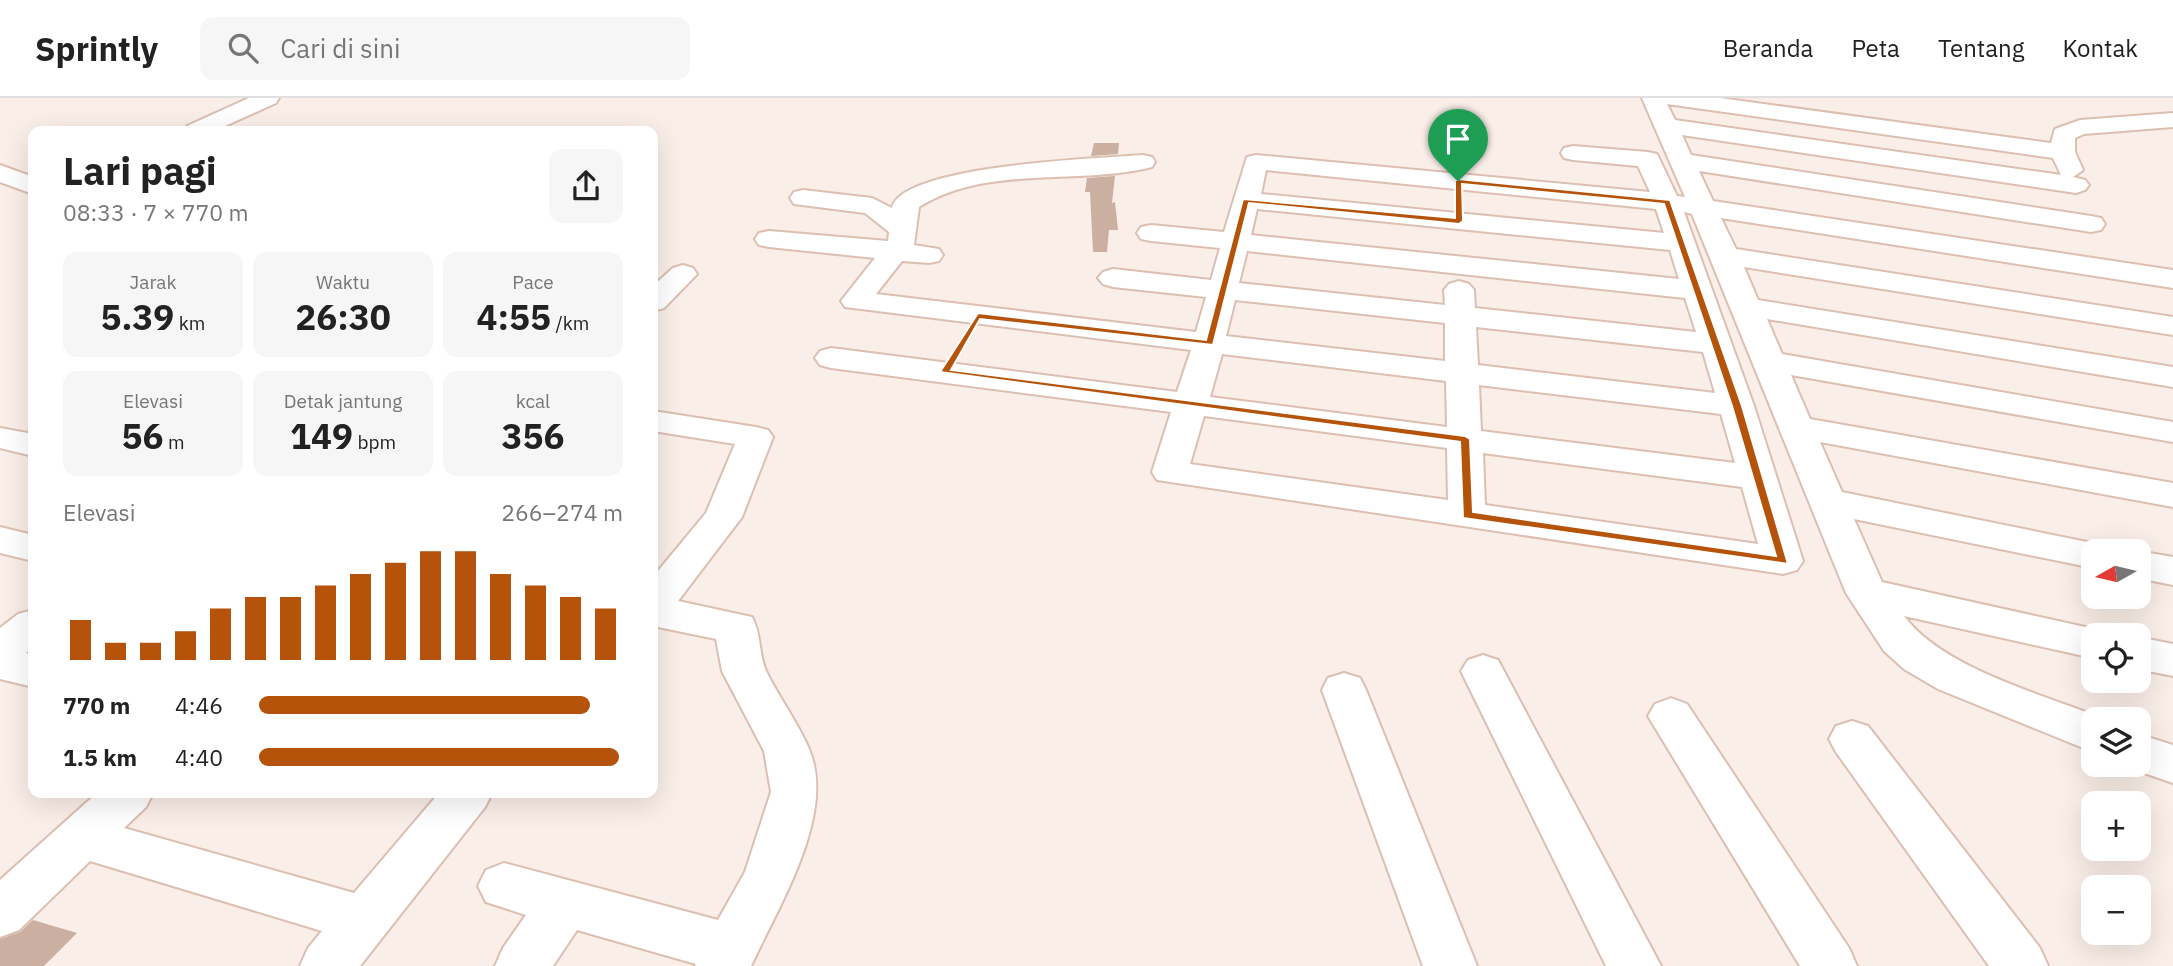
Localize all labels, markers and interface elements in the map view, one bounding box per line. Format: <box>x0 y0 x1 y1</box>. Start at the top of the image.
search box <box>200 17 690 80</box>
text: Sprintly <box>35 27 158 70</box>
icon: search <box>224 29 262 67</box>
text: Cari di sini <box>280 31 401 65</box>
text: Beranda <box>1723 32 1813 64</box>
text: Peta <box>1851 32 1900 64</box>
text: Tentang <box>1938 32 2024 64</box>
text: Kontak <box>2062 32 2138 64</box>
pin <box>1428 109 1488 181</box>
icon: arrive <box>1439 120 1477 158</box>
text: Lari pagi <box>63 146 217 195</box>
button: share <box>549 149 623 223</box>
text: 08:33 · 7 × 770 m <box>63 197 249 227</box>
text: Jarak <box>130 270 176 294</box>
text: Waktu <box>316 270 370 294</box>
text: Pace <box>512 270 554 294</box>
text: 5.39 <box>101 294 174 340</box>
text: 26:30 <box>295 294 391 340</box>
text: 4:55 <box>477 294 551 340</box>
text: km <box>174 311 205 335</box>
text: /km <box>551 311 589 335</box>
text: Elevasi <box>123 389 183 413</box>
text: Detak jantung <box>284 389 402 413</box>
text: kcal <box>516 389 550 413</box>
text: 56 <box>121 413 163 459</box>
text: 149 <box>290 413 353 459</box>
text: 356 <box>501 413 565 459</box>
text: m <box>163 430 185 454</box>
text: bpm <box>353 430 396 454</box>
text: Elevasi <box>63 497 135 527</box>
text: 266–274 m <box>501 497 623 527</box>
north arrow <box>2081 539 2151 609</box>
map controls <box>2081 539 2151 945</box>
button: locate <box>2081 623 2151 693</box>
text: 770 m <box>63 690 130 720</box>
text: 4:46 <box>175 690 223 720</box>
button: layers <box>2081 707 2151 777</box>
text: 1.5 km <box>63 742 137 772</box>
text: 4:40 <box>175 742 223 772</box>
button: + <box>2081 791 2151 861</box>
button: − <box>2081 875 2151 945</box>

